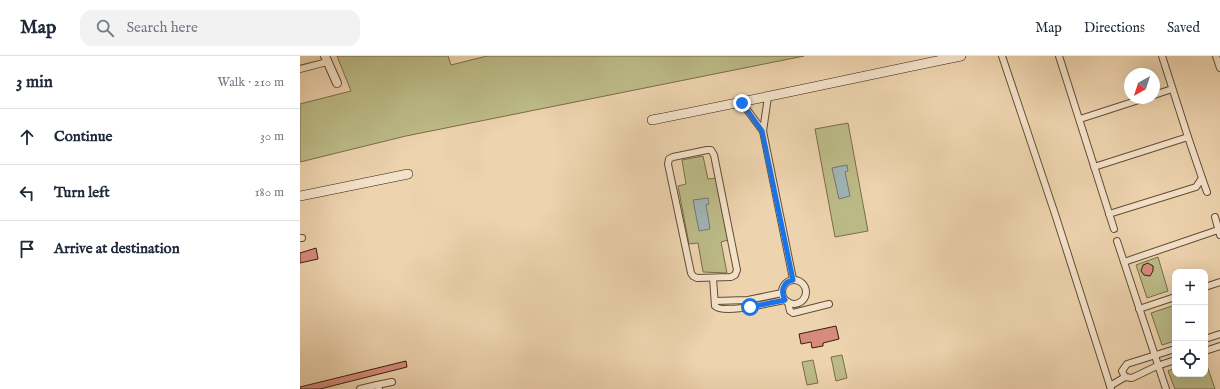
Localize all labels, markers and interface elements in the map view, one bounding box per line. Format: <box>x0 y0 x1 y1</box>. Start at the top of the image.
search box <box>80 10 360 46</box>
text: Map <box>20 16 56 40</box>
icon: search <box>94 17 116 39</box>
text: Search here <box>126 18 198 37</box>
text: Map <box>1035 19 1062 37</box>
text: Directions <box>1084 19 1145 37</box>
text: Saved <box>1167 19 1200 37</box>
north arrow <box>1124 68 1160 104</box>
text: 3 min <box>16 72 53 93</box>
text: Walk · 210 m <box>218 74 284 91</box>
route end <box>733 94 751 112</box>
icon: ahead <box>16 126 38 148</box>
text: Continue <box>54 127 112 146</box>
text: 30 m <box>260 128 284 145</box>
icon: left <box>16 182 38 204</box>
text: Turn left <box>54 183 110 202</box>
text: 180 m <box>255 184 284 201</box>
icon: arrive <box>16 238 38 260</box>
text: Arrive at destination <box>54 239 180 258</box>
map controls <box>1172 269 1208 377</box>
button: + <box>1172 269 1208 305</box>
route start <box>741 298 759 316</box>
button: − <box>1172 305 1208 341</box>
button: locate <box>1172 341 1208 377</box>

